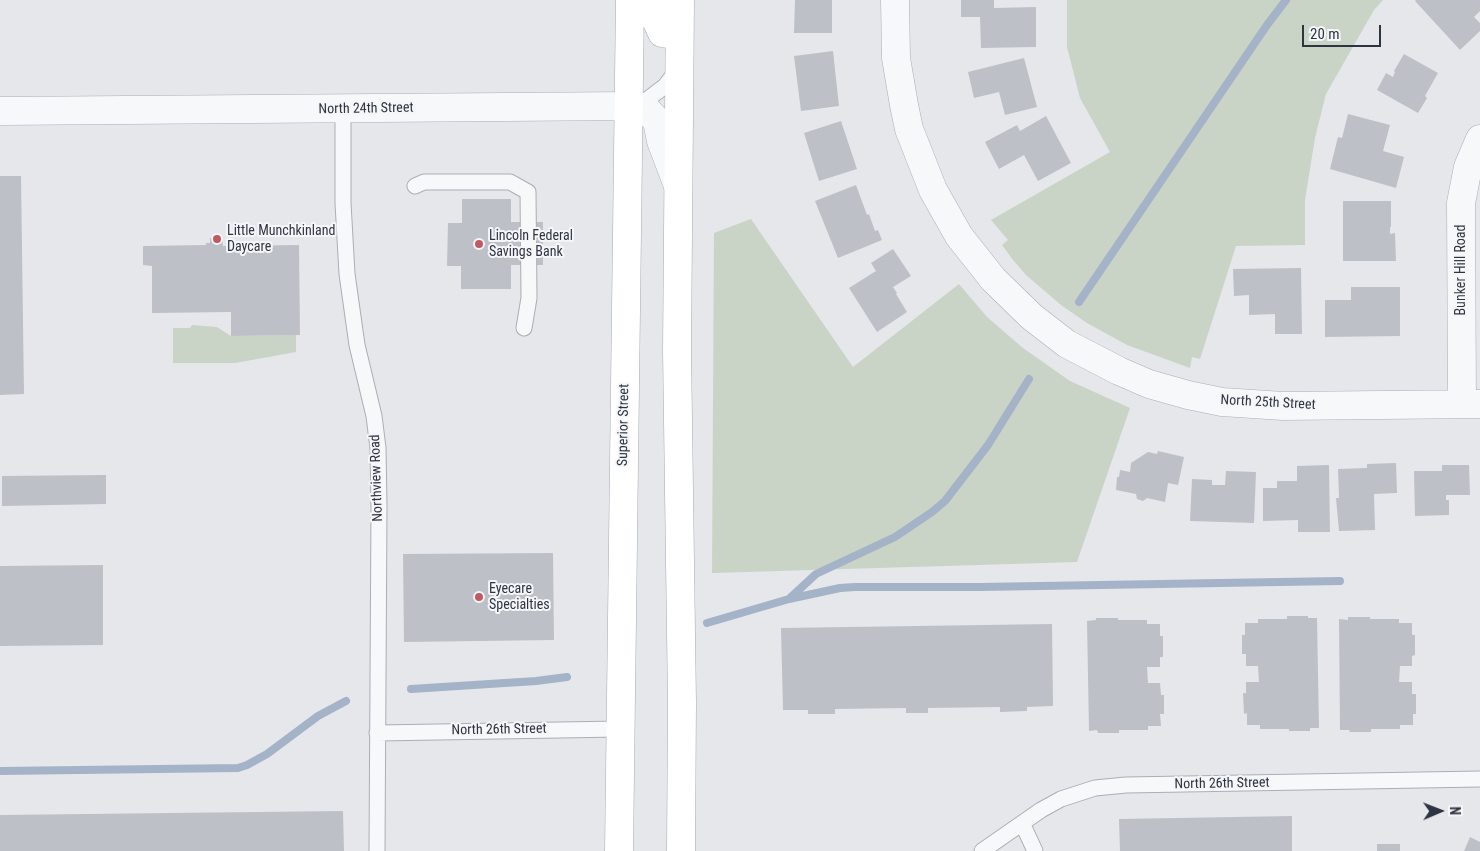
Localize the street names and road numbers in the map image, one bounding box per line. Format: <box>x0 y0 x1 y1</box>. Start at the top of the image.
street label: North 24th Street <box>318 100 414 118</box>
street label: Bunker Hill Road <box>1453 224 1469 316</box>
street label: Superior Street <box>615 384 633 466</box>
street label: North 25th Street <box>1220 392 1316 414</box>
street label: Northview Road <box>367 434 387 522</box>
street label: North 26th Street <box>451 721 547 739</box>
street label: North 26th Street <box>1174 775 1270 793</box>

